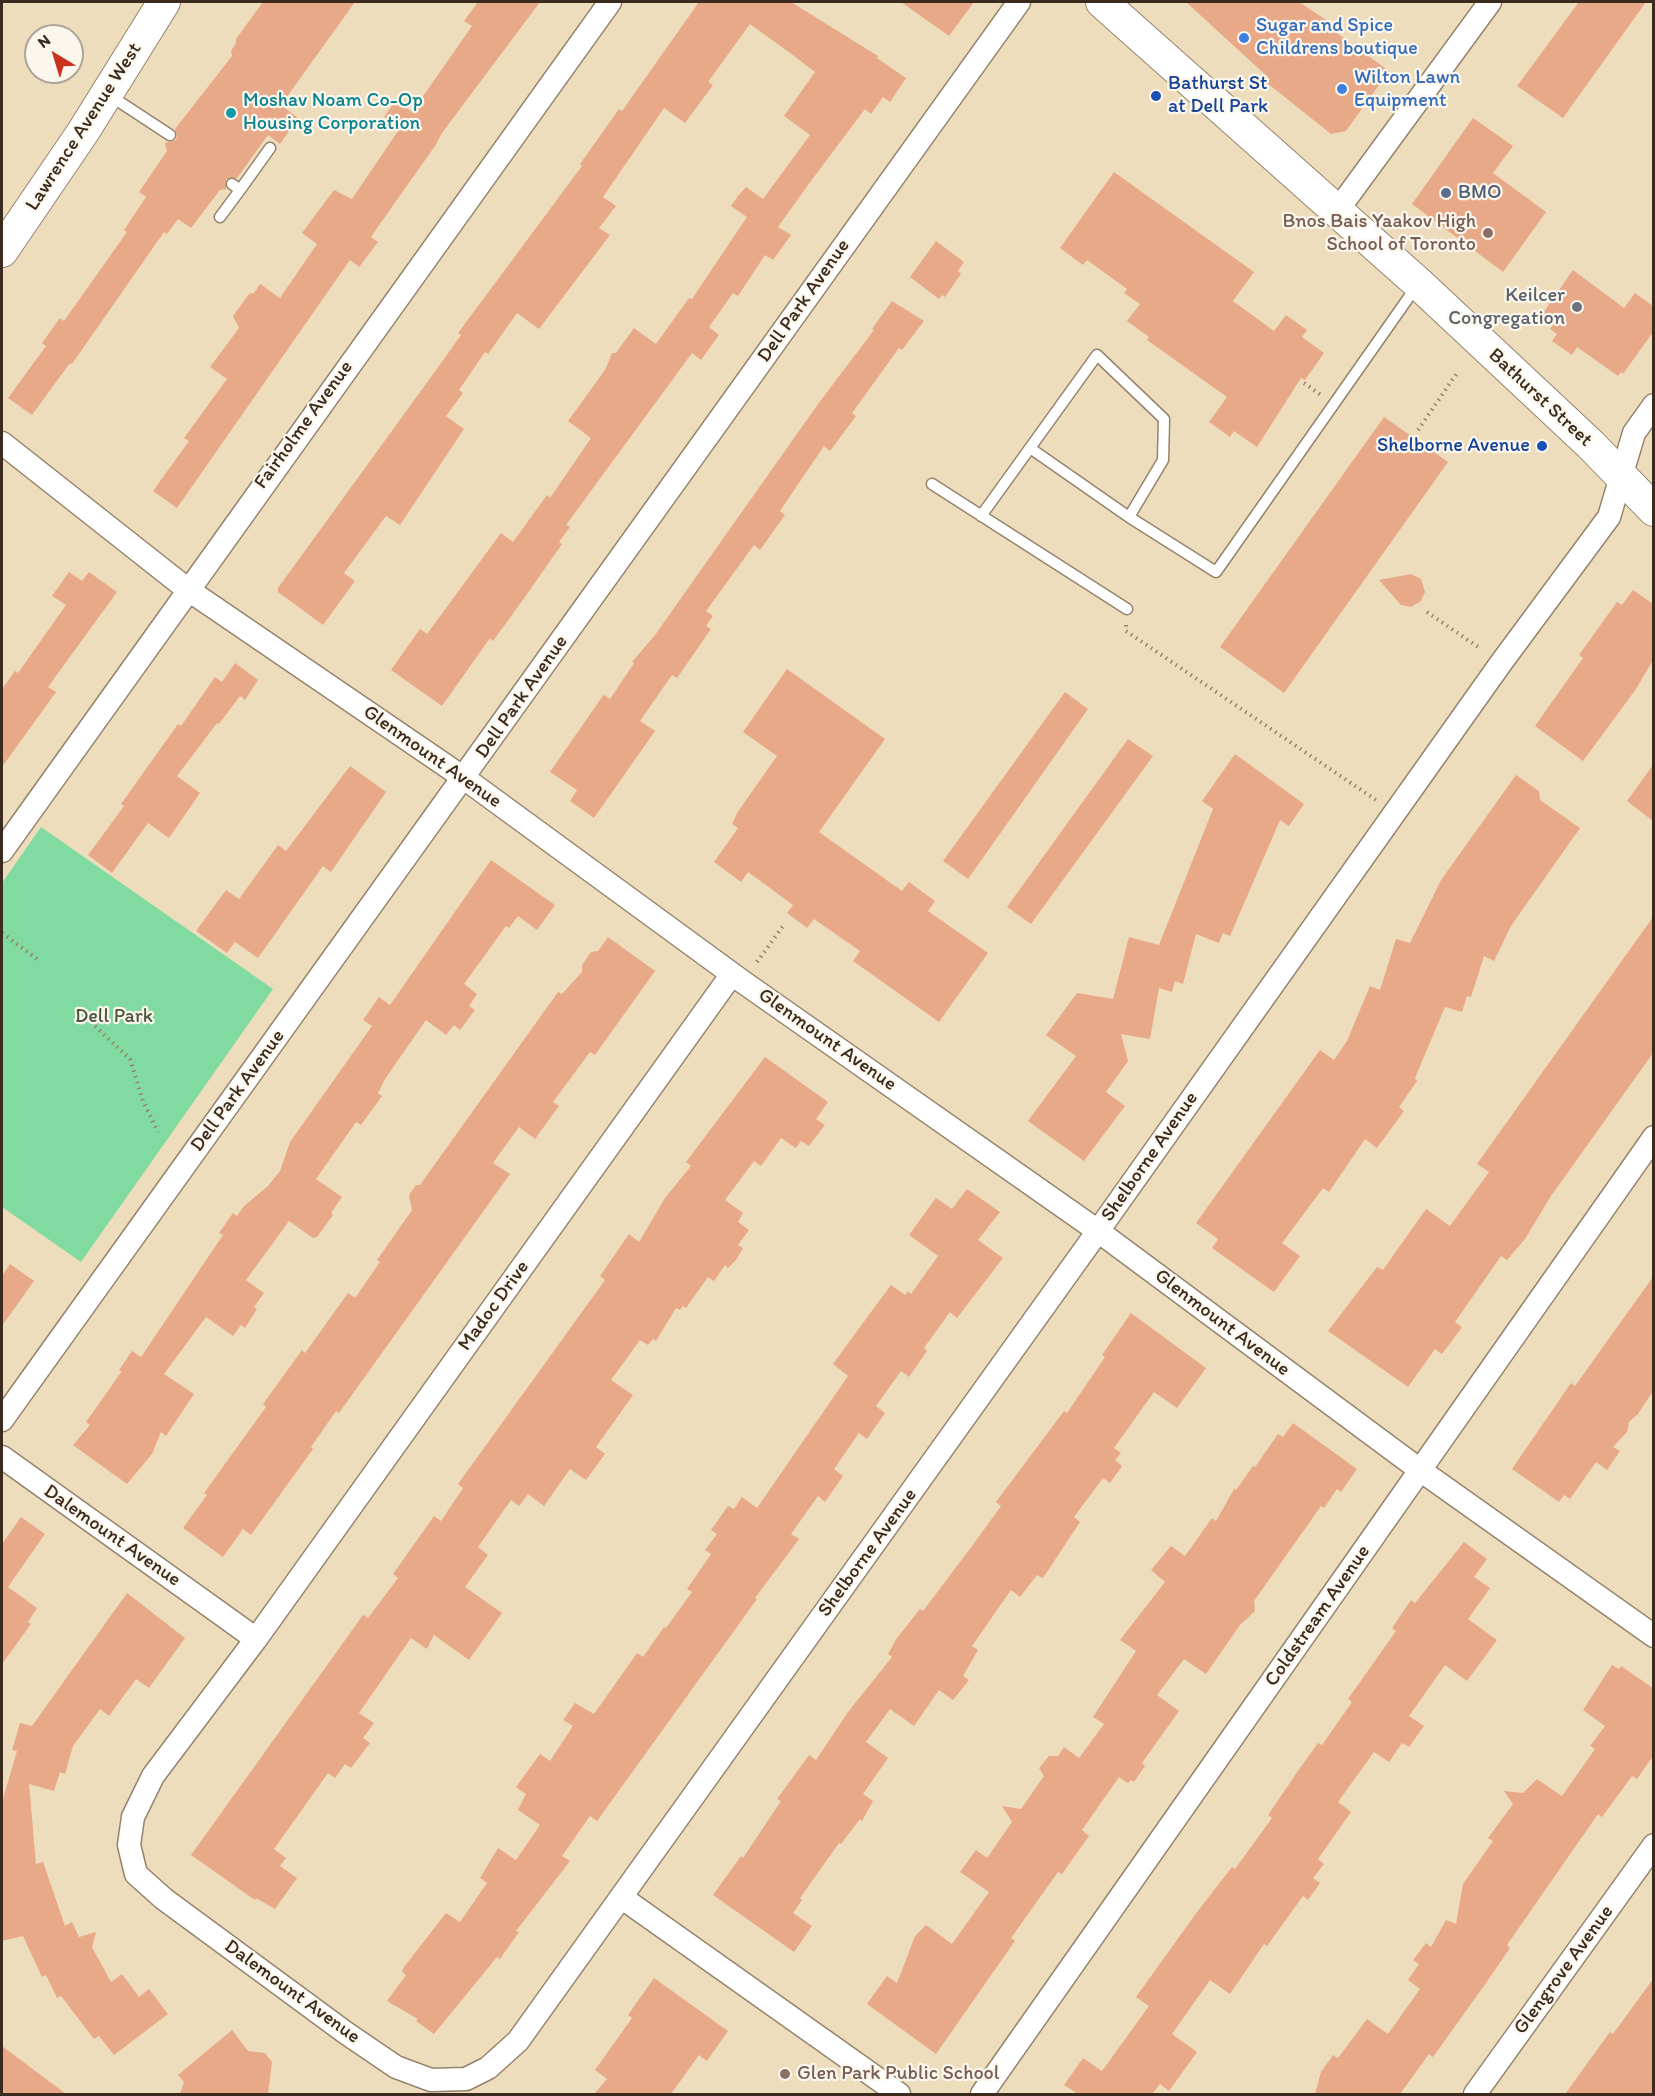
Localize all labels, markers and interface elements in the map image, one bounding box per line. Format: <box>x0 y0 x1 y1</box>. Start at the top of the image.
place label: Sugar and Spice Childrens boutique <box>1256 14 1418 61</box>
north arrow <box>24 24 84 84</box>
text: N <box>34 30 54 52</box>
marker: Sugar and Spice Childrens boutique <box>1237 31 1251 45</box>
street label: Lawrence Avenue West <box>21 39 147 215</box>
place label: Wilton Lawn Equipment <box>1354 66 1460 113</box>
place label: Bathurst St at Dell Park <box>1168 72 1268 119</box>
marker: Wilton Lawn Equipment <box>1335 82 1349 96</box>
place label: Moshav Noam Co-Op Housing Corporation <box>243 89 423 136</box>
marker: Bathurst St at Dell Park <box>1149 89 1163 103</box>
marker: Moshav Noam Co-Op Housing Corporation <box>224 106 238 120</box>
place label: BMO <box>1458 181 1502 205</box>
marker: BMO <box>1439 186 1453 200</box>
place label: Bnos Bais Yaakov High School of Toronto <box>1282 210 1476 257</box>
marker: Bnos Bais Yaakov High School of Toronto <box>1481 226 1495 240</box>
street label: Dell Park Avenue <box>753 235 855 367</box>
place label: Keilcer Congregation <box>1448 284 1565 331</box>
marker: Keilcer Congregation <box>1570 300 1584 314</box>
street label: Bathurst Street <box>1483 344 1597 452</box>
street label: Fairholme Avenue <box>249 356 359 494</box>
place label: Shelborne Avenue <box>1377 434 1530 458</box>
marker: Shelborne Avenue <box>1535 439 1549 453</box>
street label: Dell Park Avenue <box>471 631 573 763</box>
street label: Glenmount Avenue <box>358 700 506 814</box>
street label: Glenmount Avenue <box>753 983 901 1097</box>
park label: Dell Park <box>75 1005 153 1029</box>
street label: Dell Park Avenue <box>186 1025 290 1157</box>
street label: Shelborne Avenue <box>1096 1087 1204 1227</box>
street label: Madoc Drive <box>453 1256 535 1356</box>
street label: Glenmount Avenue <box>1149 1264 1295 1382</box>
street label: Dalemount Avenue <box>39 1480 185 1592</box>
street label: Shelborne Avenue <box>813 1484 923 1622</box>
street label: Coldstream Avenue <box>1260 1541 1376 1691</box>
street label: Glengrove Avenue <box>1509 1901 1619 2039</box>
street label: Dalemount Avenue <box>219 1935 365 2049</box>
place label: Glen Park Public School <box>797 2062 999 2086</box>
marker: Glen Park Public School <box>778 2067 792 2081</box>

